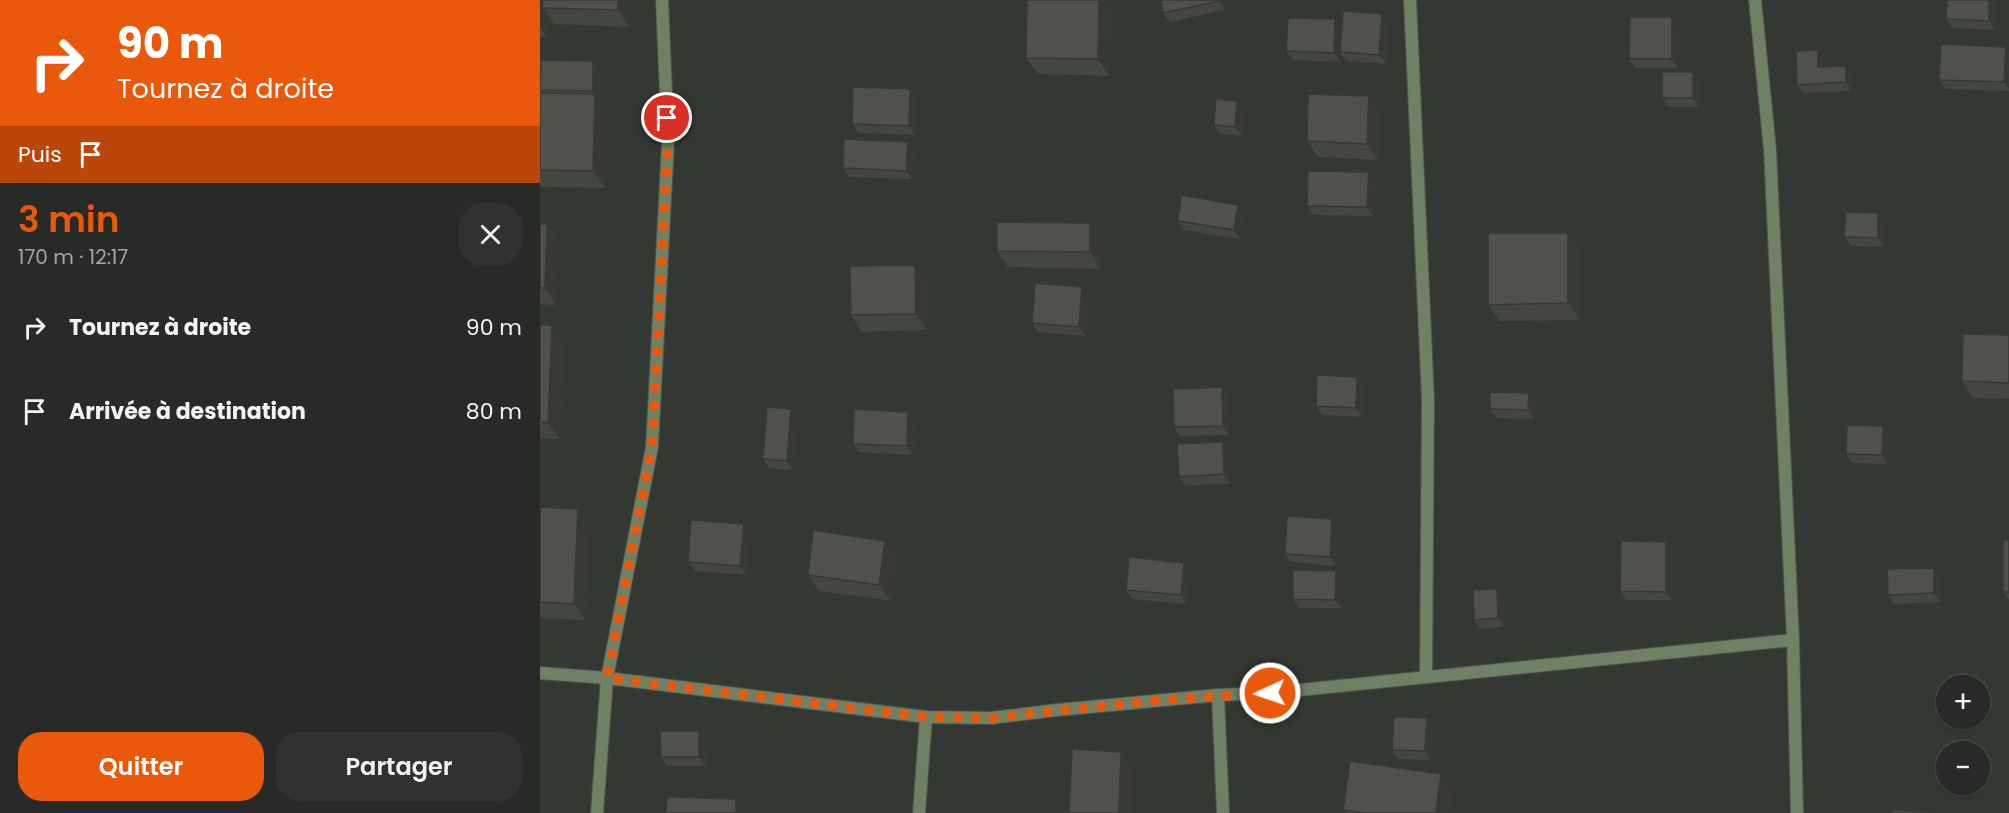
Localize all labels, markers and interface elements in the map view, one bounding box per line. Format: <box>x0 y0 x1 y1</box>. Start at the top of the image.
text: 90 m <box>117 14 224 73</box>
icon: right <box>18 24 96 102</box>
text: Tournez à droite <box>117 70 334 107</box>
pin <box>641 92 692 143</box>
icon: arrive <box>650 101 683 134</box>
icon: arrive <box>74 138 107 171</box>
text: Puis <box>18 139 62 170</box>
text: 3 min <box>18 194 120 245</box>
button: close <box>459 203 522 266</box>
text: 170 m · 12:17 <box>18 243 128 271</box>
icon: right <box>18 311 51 344</box>
text: Tournez à droite <box>69 312 251 343</box>
text: 90 m <box>466 312 522 343</box>
icon: arrive <box>18 395 51 428</box>
text: Arrivée à destination <box>69 396 306 427</box>
text: 80 m <box>466 396 522 427</box>
position arrow <box>1238 661 1302 725</box>
map controls <box>1936 675 1990 795</box>
button: + <box>1936 675 1990 729</box>
button: Quitter <box>18 732 264 801</box>
button: Partager <box>276 732 522 801</box>
button: − <box>1936 741 1990 795</box>

